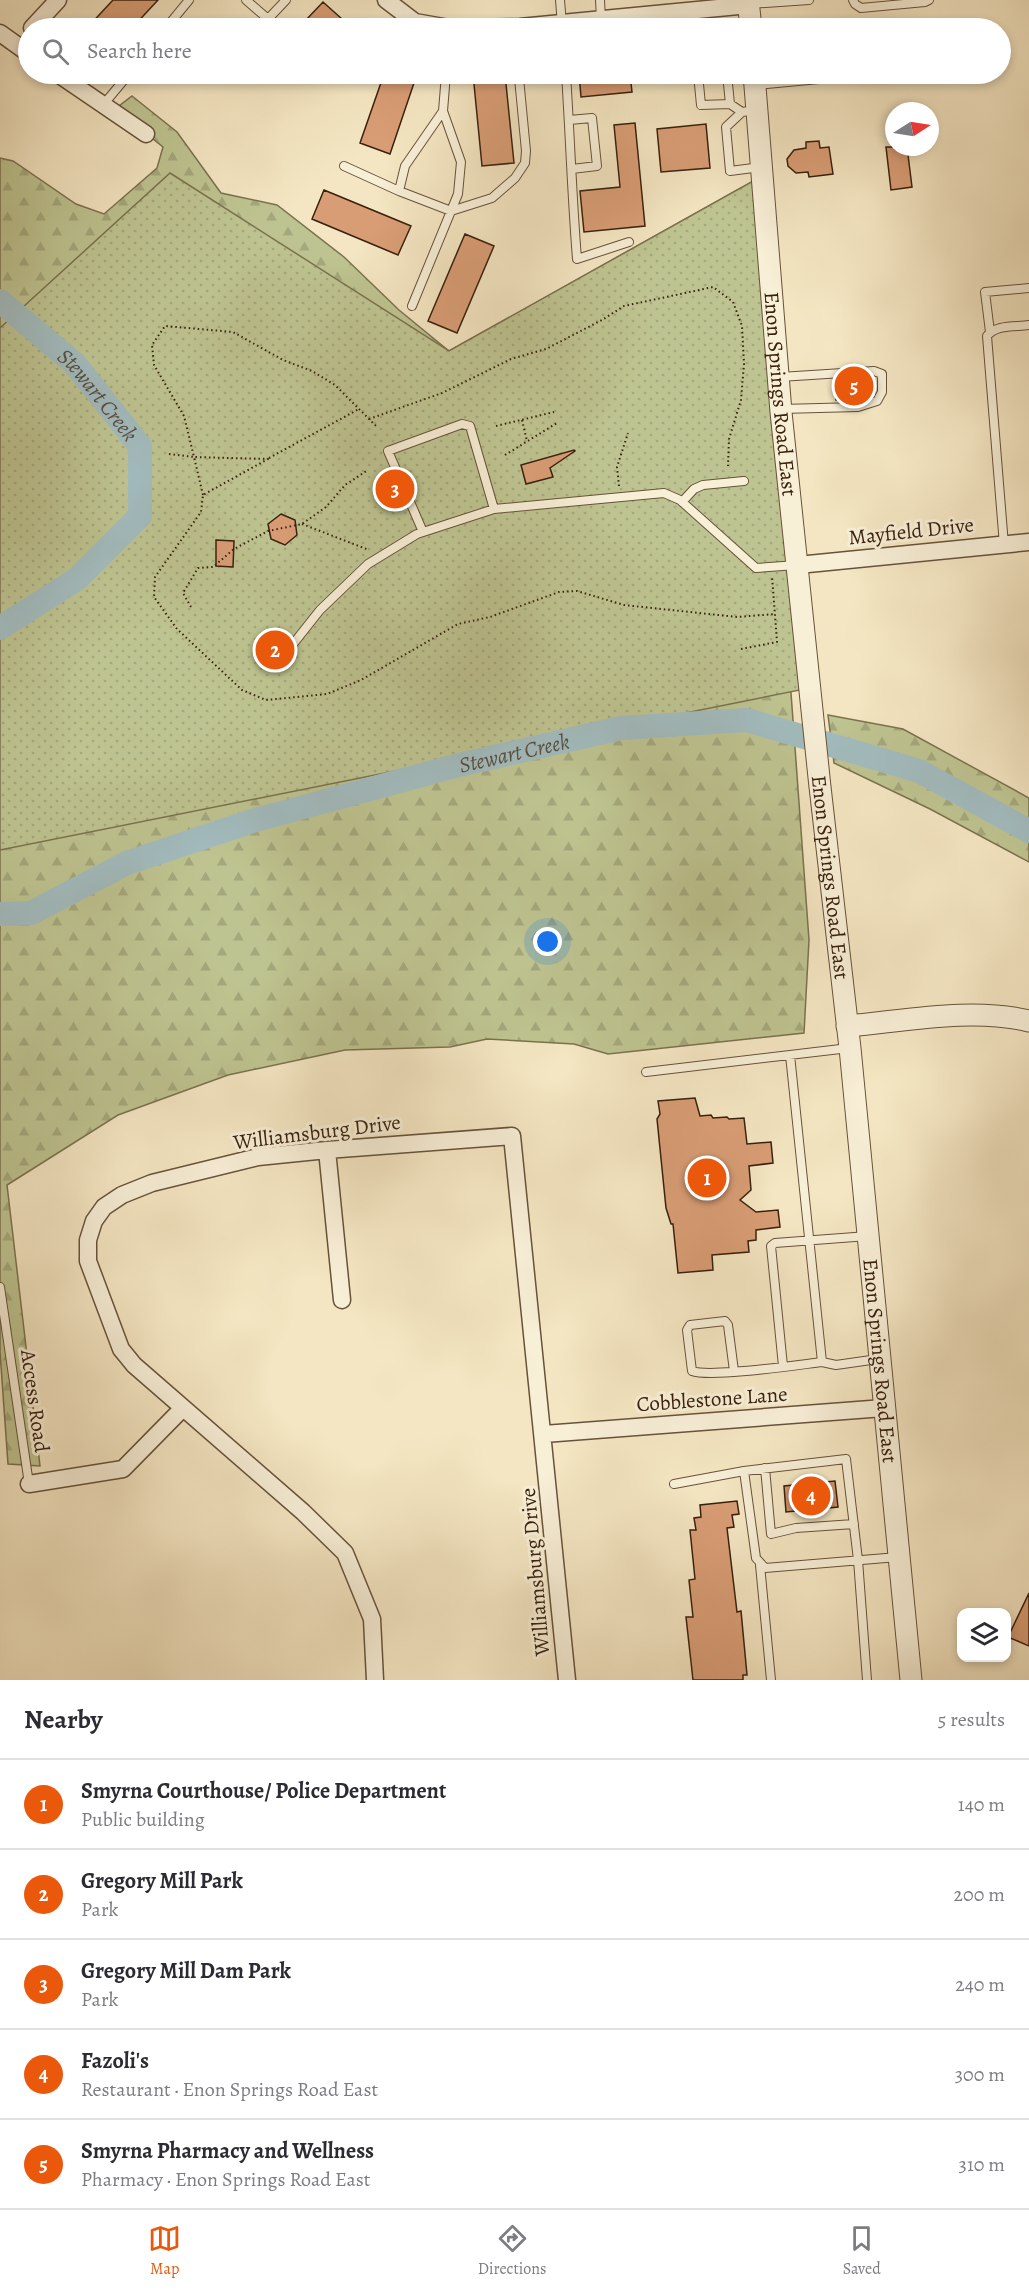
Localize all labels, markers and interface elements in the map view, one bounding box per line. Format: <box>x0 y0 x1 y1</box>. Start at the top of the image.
search box <box>18 18 1011 84</box>
icon: search <box>39 35 72 68</box>
text: Search here <box>87 36 192 66</box>
north arrow <box>885 102 939 156</box>
street label: Enon Springs Road East <box>757 290 804 498</box>
water label: Stewart Creek <box>51 342 145 448</box>
pin: 5 <box>834 364 874 408</box>
pin: 3 <box>376 466 414 512</box>
street label: Mayfield Drive <box>847 511 975 551</box>
pin: 2 <box>256 628 294 672</box>
water label: Stewart Creek <box>456 726 573 781</box>
street label: Enon Springs Road East <box>805 774 856 981</box>
your location <box>533 927 562 956</box>
street label: Williamsburg Drive <box>231 1108 402 1156</box>
pin: 1 <box>688 1156 726 1200</box>
street label: Enon Springs Road East <box>856 1257 904 1464</box>
street label: Access Road <box>14 1347 56 1455</box>
street label: Cobblestone Lane <box>636 1380 788 1418</box>
pin: 4 <box>792 1474 830 1518</box>
street label: Williamsburg Drive <box>514 1487 556 1658</box>
map controls <box>957 1608 1011 1662</box>
button: layers <box>957 1608 1011 1662</box>
text: Nearby <box>24 1702 103 1737</box>
text: 5 results <box>938 1706 1005 1733</box>
text: Smyrna Courthouse/ Police Department <box>81 1776 446 1806</box>
text: 1 <box>40 1791 47 1818</box>
text: 140 m <box>958 1791 1005 1818</box>
text: Public building <box>81 1806 205 1833</box>
text: Gregory Mill Park <box>81 1866 243 1896</box>
text: 2 <box>39 1881 48 1908</box>
text: 200 m <box>954 1881 1005 1908</box>
text: Park <box>81 1896 119 1923</box>
text: Gregory Mill Dam Park <box>81 1956 291 1986</box>
text: 3 <box>39 1971 48 1998</box>
text: 240 m <box>955 1971 1005 1998</box>
text: Park <box>81 1986 119 2013</box>
text: Fazoli's <box>81 2046 149 2076</box>
text: 4 <box>39 2061 48 2088</box>
text: 300 m <box>955 2061 1005 2088</box>
text: Restaurant · Enon Springs Road East <box>81 2076 378 2103</box>
text: Smyrna Pharmacy and Wellness <box>81 2136 374 2166</box>
text: 5 <box>39 2151 48 2178</box>
text: 310 m <box>959 2151 1005 2178</box>
text: Pharmacy · Enon Springs Road East <box>81 2166 370 2193</box>
tab: Map <box>148 2222 181 2280</box>
tab: Directions <box>478 2222 546 2280</box>
tab: Saved <box>843 2222 881 2280</box>

